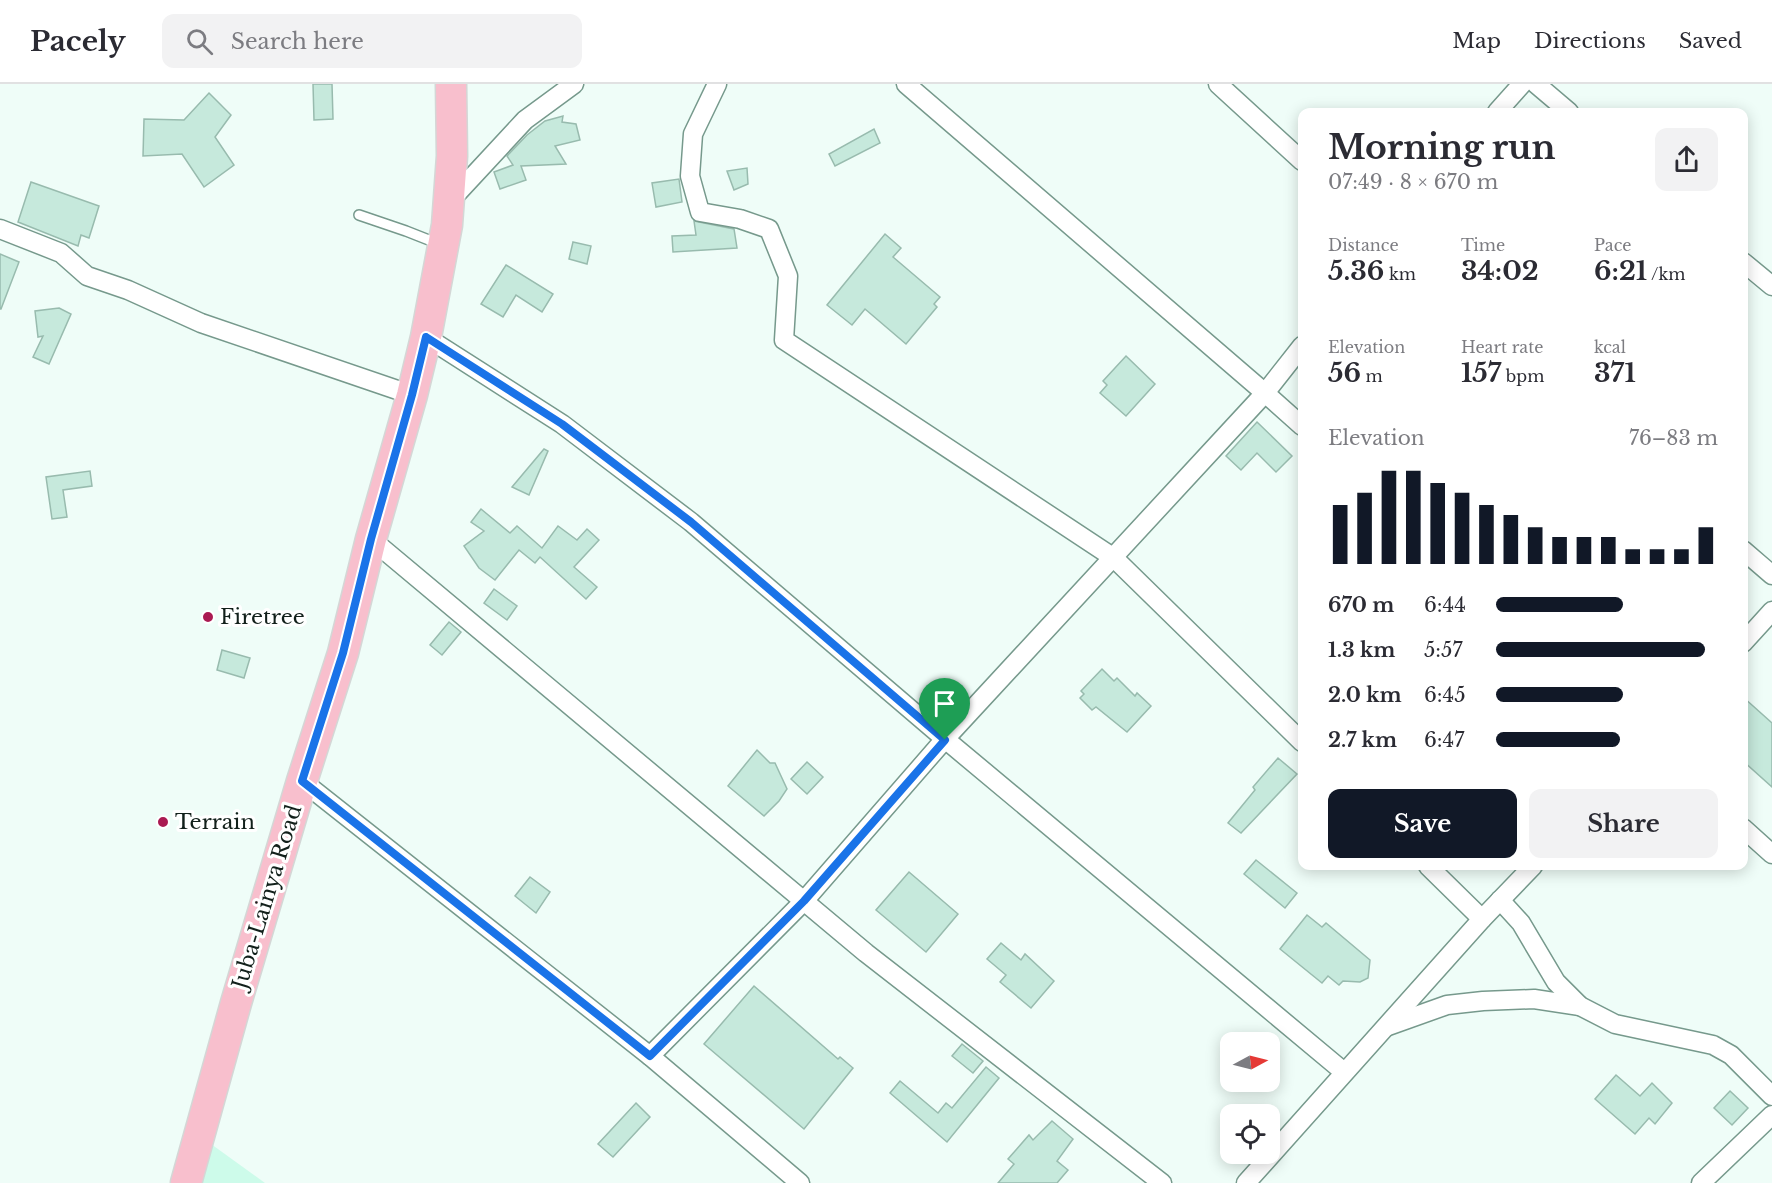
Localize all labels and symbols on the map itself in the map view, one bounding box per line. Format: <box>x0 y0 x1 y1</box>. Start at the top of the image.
place label: Firetree <box>220 604 305 630</box>
marker: Firetree <box>201 610 215 624</box>
pin <box>919 678 970 740</box>
street label: Juba-Lainya Road <box>226 802 307 995</box>
place label: Terrain <box>175 809 255 835</box>
marker: Terrain <box>156 815 170 829</box>
north arrow <box>1220 1032 1280 1092</box>

